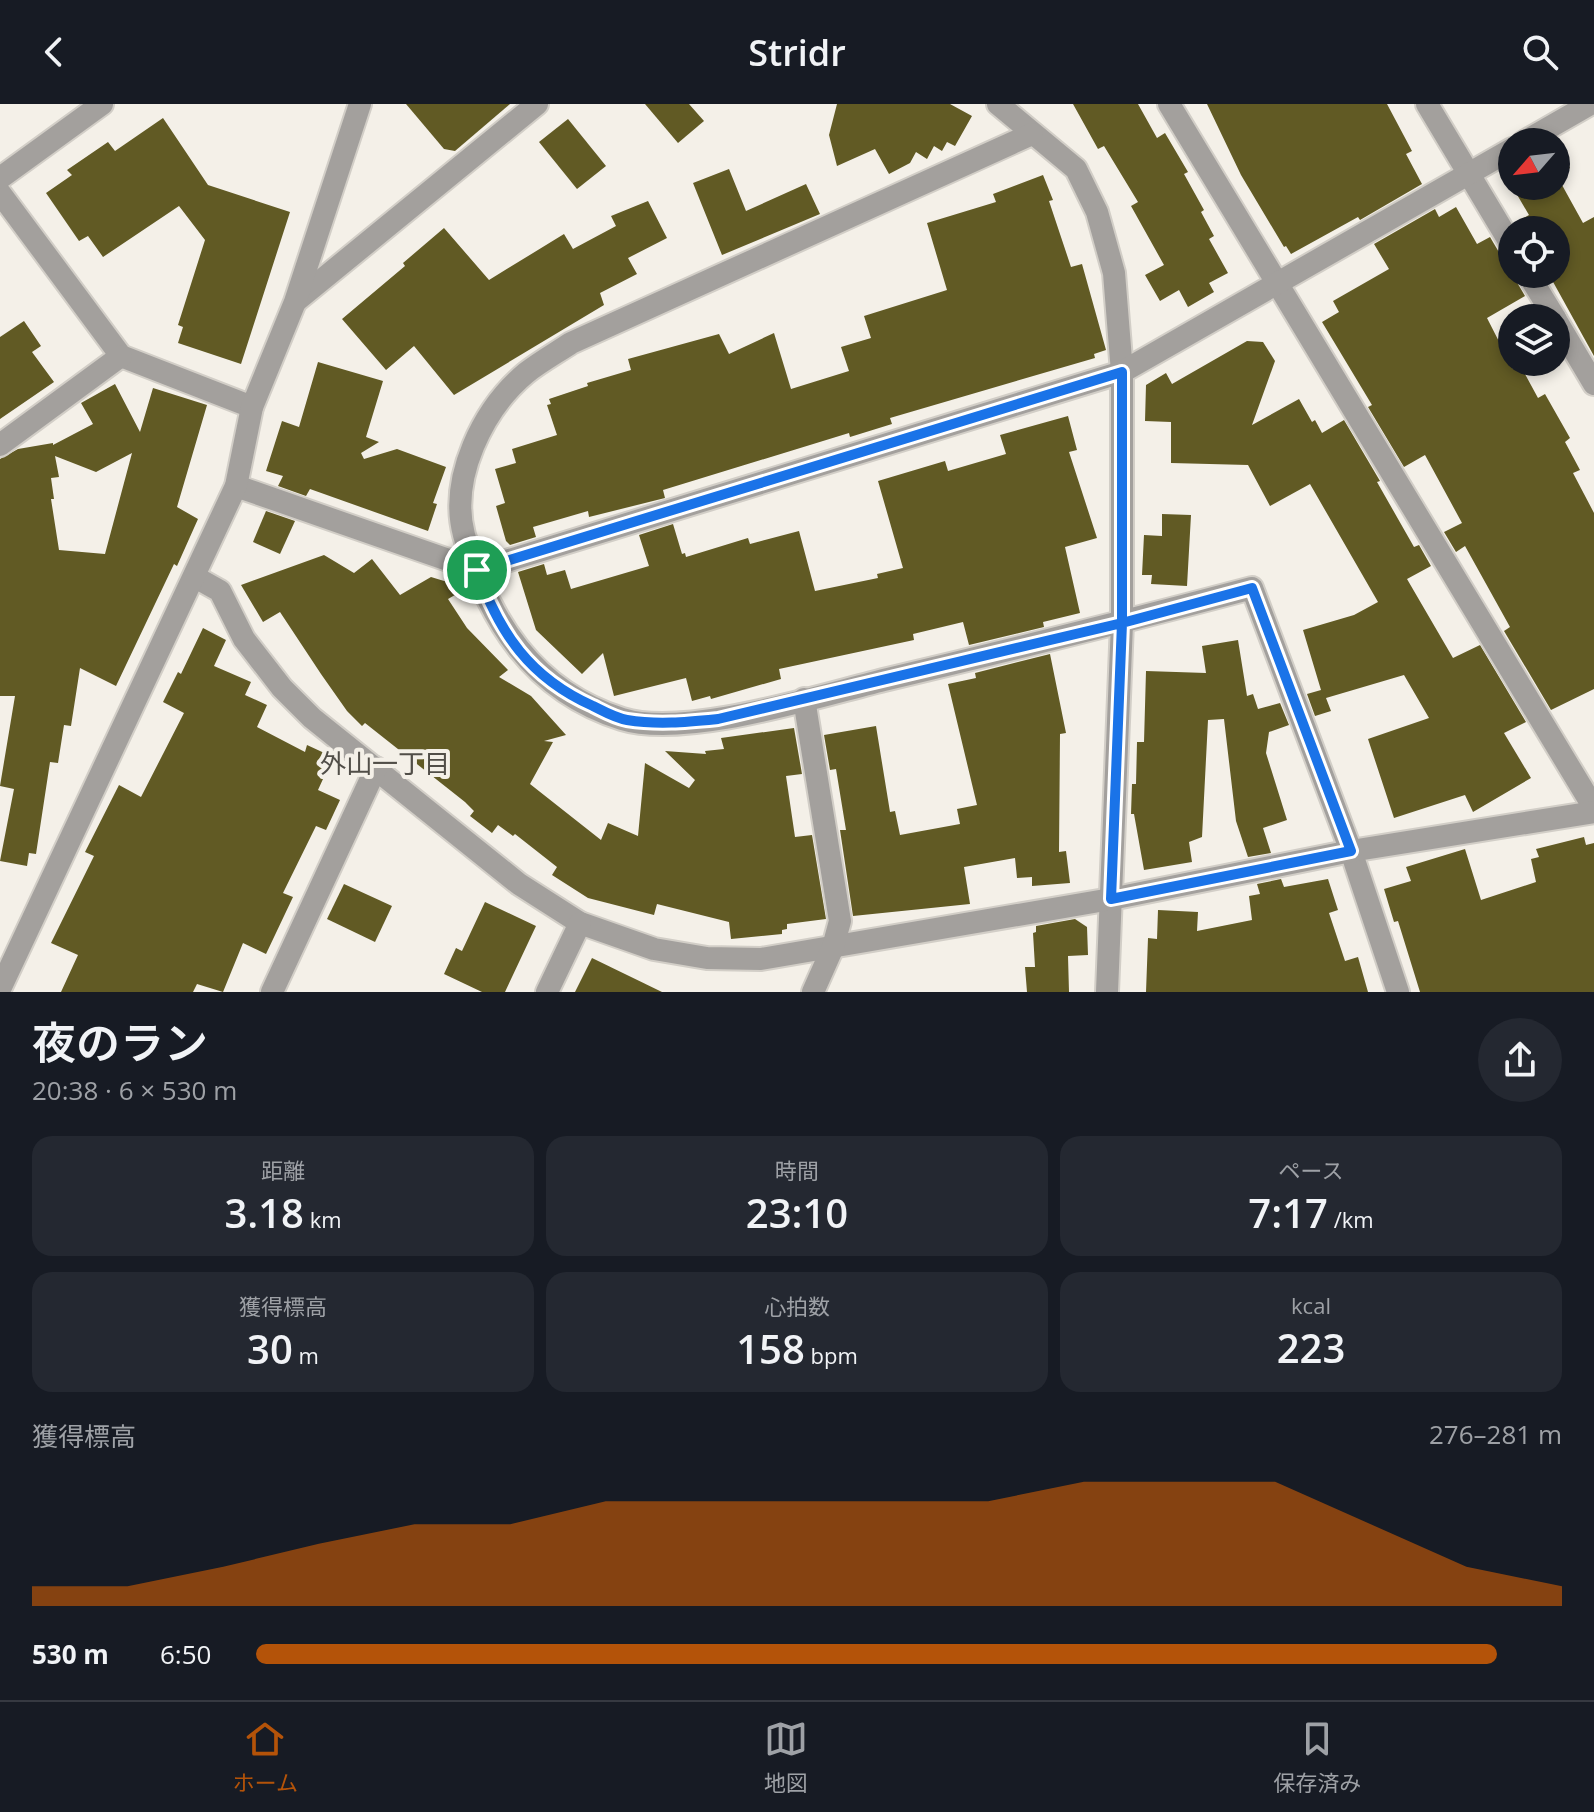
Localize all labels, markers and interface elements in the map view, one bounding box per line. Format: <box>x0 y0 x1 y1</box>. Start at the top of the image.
text: Stridr <box>748 28 846 77</box>
icon: back <box>32 30 76 74</box>
icon: search <box>1518 30 1562 74</box>
north arrow <box>1498 128 1570 200</box>
map controls <box>1498 128 1570 376</box>
button: locate <box>1498 216 1570 288</box>
button: layers <box>1498 304 1570 376</box>
pin <box>443 536 511 604</box>
icon: arrive <box>455 548 499 592</box>
district label: 外山一丁目 <box>320 745 450 781</box>
text: 夜のラン <box>32 1012 208 1072</box>
button: share <box>1478 1018 1562 1102</box>
text: 20:38 · 6 × 530 m <box>32 1072 237 1108</box>
text: 距離 <box>261 1155 305 1185</box>
text: 時間 <box>775 1155 819 1185</box>
text: ペース <box>1279 1155 1343 1185</box>
text: 3.18 <box>224 1185 304 1240</box>
text: 23:10 <box>746 1185 848 1240</box>
text: 7:17 <box>1248 1185 1328 1240</box>
text: km <box>304 1204 342 1234</box>
text: /km <box>1328 1204 1374 1234</box>
text: kcal <box>1291 1290 1331 1320</box>
text: 獲得標高 <box>239 1291 327 1321</box>
text: 心拍数 <box>764 1291 830 1321</box>
text: 223 <box>1277 1320 1345 1375</box>
text: 30 <box>247 1321 293 1376</box>
text: 158 <box>736 1321 805 1376</box>
text: m <box>293 1340 319 1370</box>
text: bpm <box>805 1340 858 1370</box>
text: 276–281 m <box>1429 1416 1562 1452</box>
text: 獲得標高 <box>32 1418 136 1454</box>
text: 530 m <box>32 1636 109 1672</box>
text: 6:50 <box>160 1636 211 1672</box>
tab: ホーム <box>233 1717 298 1797</box>
tab: 地図 <box>764 1717 808 1797</box>
tab: 保存済み <box>1273 1717 1361 1797</box>

